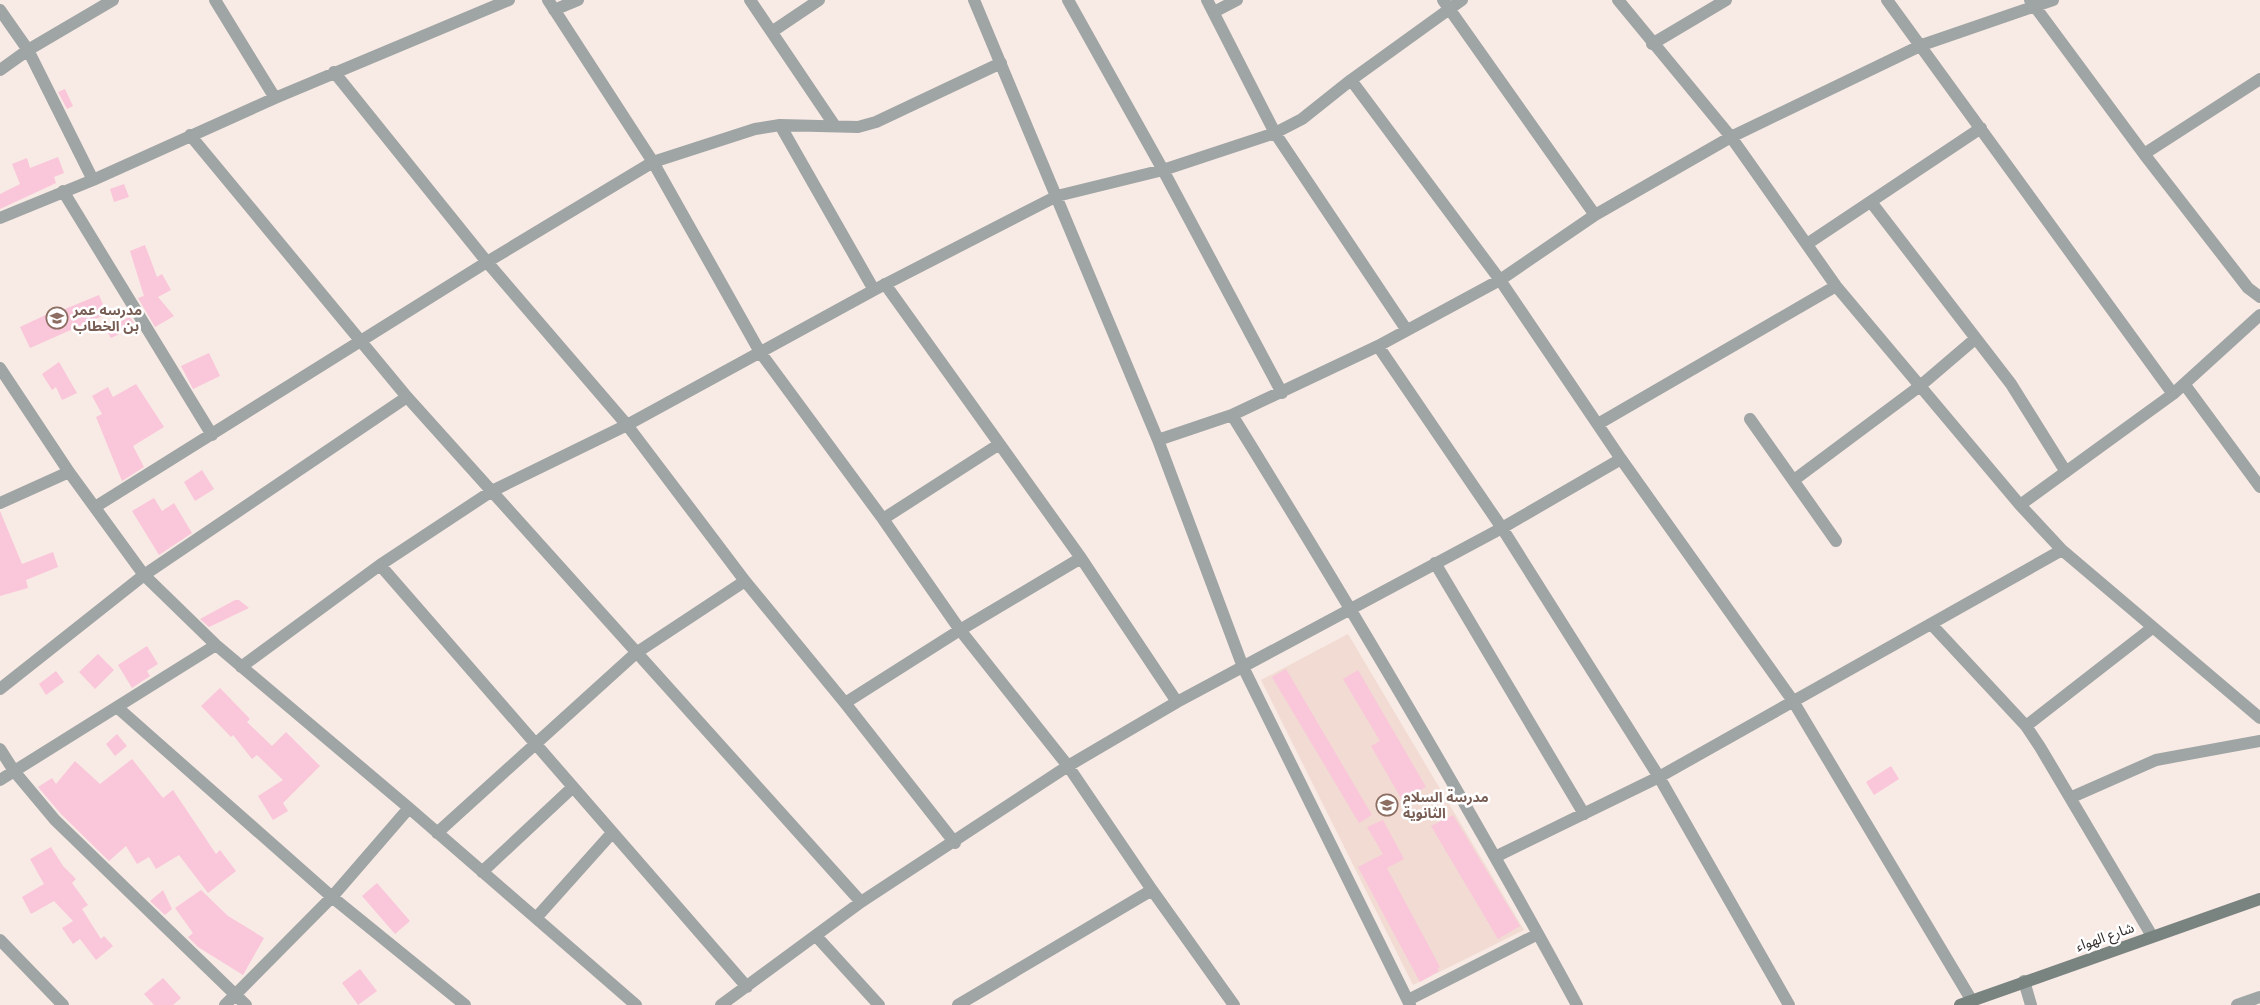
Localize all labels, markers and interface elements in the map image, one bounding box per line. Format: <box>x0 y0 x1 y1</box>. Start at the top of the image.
place label: مدرسه عمر بن الخطاب <box>72 301 142 336</box>
school or university icon: مدرسه عمر بن الخطاب <box>45 306 69 330</box>
place label: مدرسة السلام الثانوية <box>1403 788 1489 823</box>
school or university icon: مدرسة السلام الثانوية <box>1375 793 1399 817</box>
street label: شارع الهواء <box>2073 918 2137 957</box>

